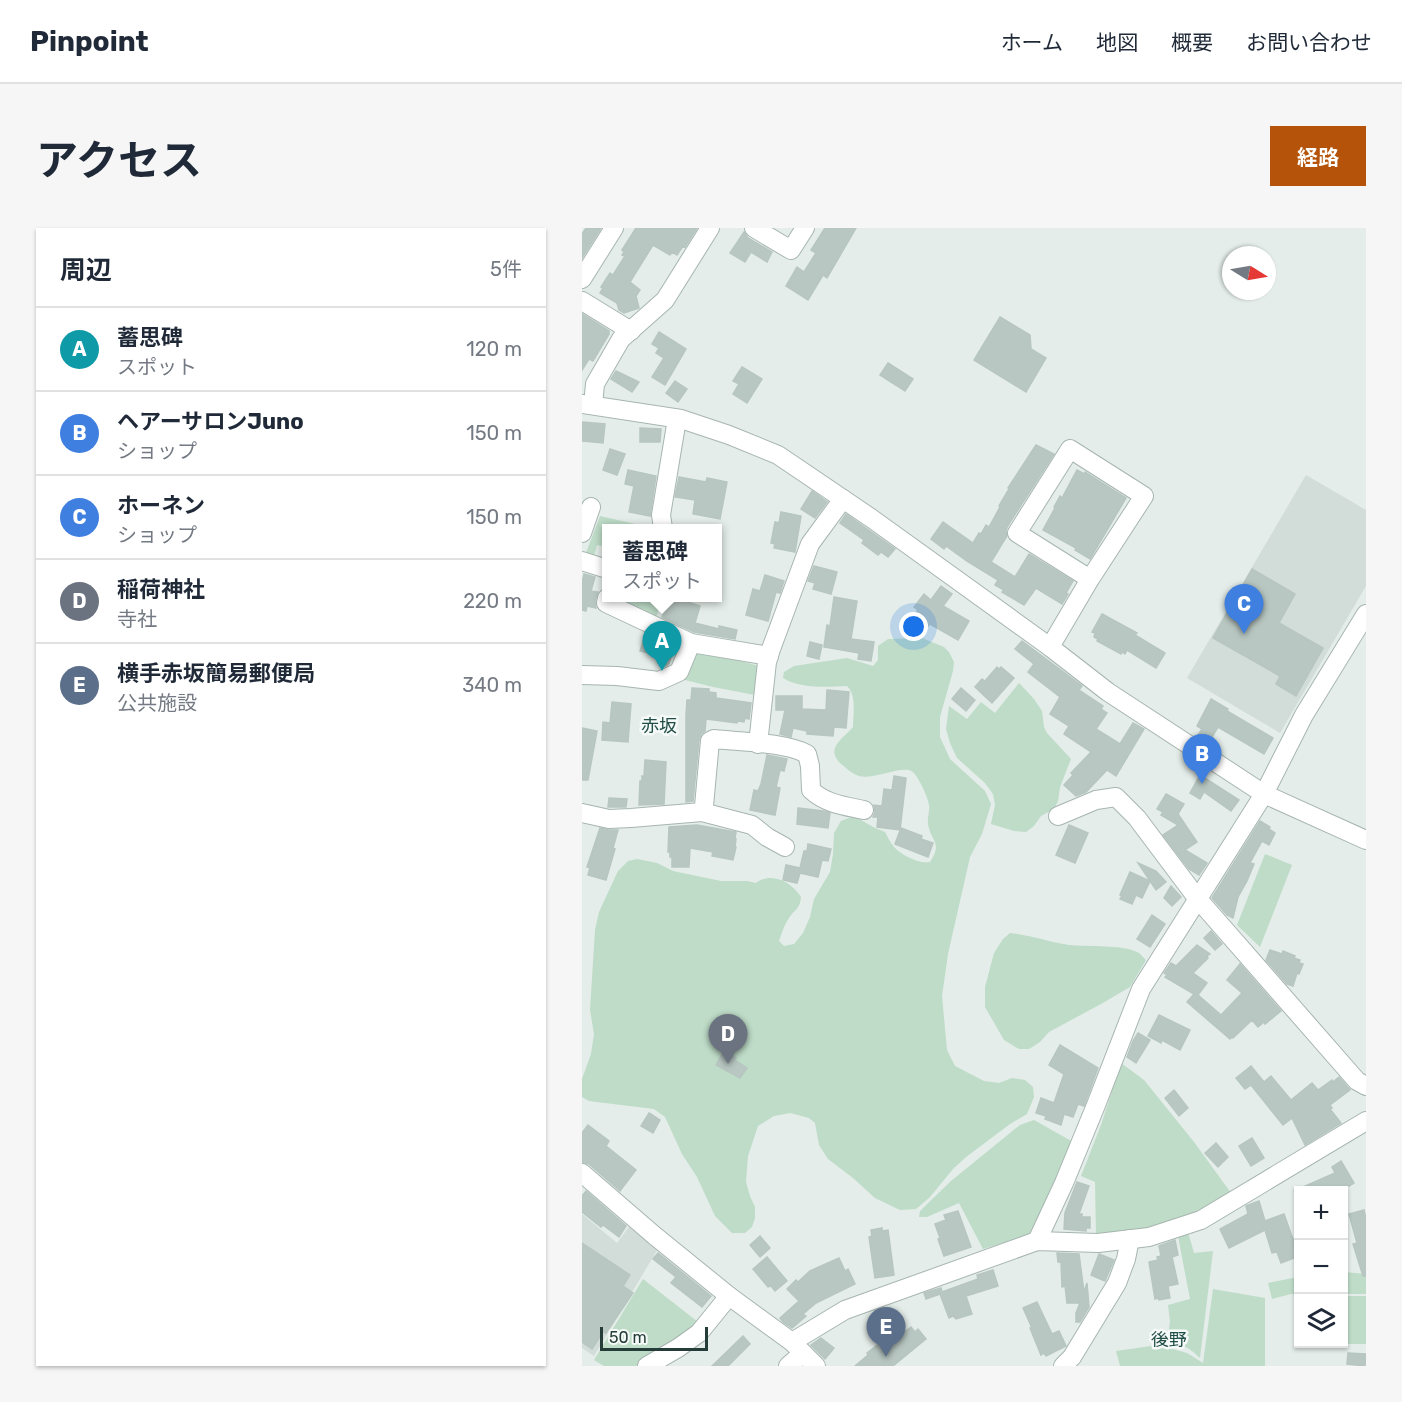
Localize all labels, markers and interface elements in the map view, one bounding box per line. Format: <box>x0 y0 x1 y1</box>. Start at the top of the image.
text: Pinpoint <box>30 25 149 58</box>
text: ホーム <box>1001 30 1063 55</box>
text: 地図 <box>1096 30 1138 55</box>
text: 概要 <box>1171 30 1213 55</box>
text: お問い合わせ <box>1246 30 1372 55</box>
button: 経路 <box>1270 126 1366 186</box>
text: アクセス <box>36 136 202 186</box>
north arrow <box>1222 246 1276 300</box>
text: 周辺 <box>60 255 112 286</box>
text: 5件 <box>490 257 522 281</box>
text: 蓄思碑 <box>117 324 183 351</box>
text: A <box>72 337 87 361</box>
text: 120 m <box>466 337 522 361</box>
text: スポット <box>117 355 197 379</box>
text: ヘアーサロンJuno <box>117 408 304 435</box>
text: B <box>72 421 87 445</box>
text: 150 m <box>466 421 522 445</box>
text: ショップ <box>117 439 197 463</box>
text: ホーネン <box>117 492 205 519</box>
text: C <box>72 505 87 529</box>
text: 150 m <box>466 505 522 529</box>
text: ショップ <box>117 523 197 547</box>
popup <box>602 524 722 602</box>
text: 蓄思碑 <box>622 538 688 565</box>
text: スポット <box>622 569 702 593</box>
text: 稲荷神社 <box>117 576 205 603</box>
pin: C <box>1224 584 1264 634</box>
text: D <box>72 589 87 613</box>
text: 220 m <box>463 589 522 613</box>
text: 寺社 <box>117 607 157 631</box>
your location <box>899 612 928 641</box>
pin: A <box>642 622 682 671</box>
text: 横手赤坂簡易郵便局 <box>117 660 315 687</box>
text: E <box>73 673 86 697</box>
text: 340 m <box>462 673 522 697</box>
text: 公共施設 <box>117 691 197 715</box>
district label: 赤坂 <box>641 715 677 737</box>
pin: B <box>1182 734 1222 784</box>
pin: D <box>708 1014 748 1064</box>
map controls <box>1294 1186 1348 1348</box>
button: + <box>1294 1186 1348 1240</box>
button: − <box>1294 1240 1348 1294</box>
button: layers <box>1294 1294 1348 1348</box>
pin: E <box>866 1308 906 1357</box>
scale bar <box>600 1324 708 1352</box>
text: 50 m <box>609 1328 647 1347</box>
district label: 後野 <box>1151 1329 1187 1351</box>

